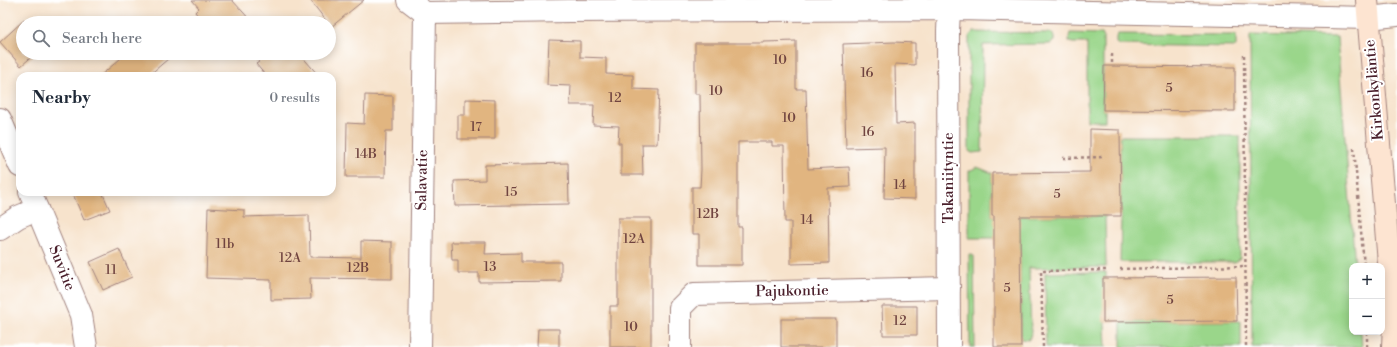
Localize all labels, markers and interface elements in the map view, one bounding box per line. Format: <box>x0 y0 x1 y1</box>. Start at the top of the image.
search box <box>16 16 336 60</box>
icon: search <box>30 27 52 49</box>
text: Search here <box>62 29 142 48</box>
street label: Kirkonkyläntie <box>1360 39 1388 141</box>
house number: 10 <box>773 52 787 68</box>
house number: 16 <box>860 65 874 81</box>
house number: 5 <box>1165 80 1173 96</box>
house number: 10 <box>709 83 723 99</box>
text: Nearby <box>32 87 91 109</box>
text: 0 results <box>269 90 320 106</box>
house number: 12 <box>608 90 622 106</box>
house number: 10 <box>782 110 796 126</box>
house number: 17 <box>470 119 482 135</box>
house number: 16 <box>861 124 875 140</box>
street label: Takaniityntie <box>939 132 958 224</box>
house number: 14B <box>355 146 377 162</box>
street label: Salavatie <box>412 149 432 211</box>
house number: 14 <box>894 177 907 193</box>
house number: 15 <box>505 184 517 200</box>
house number: 5 <box>1053 186 1061 202</box>
house number: 12B <box>697 206 719 222</box>
house number: 14 <box>801 212 814 228</box>
house number: 12A <box>623 231 646 247</box>
house number: 11b <box>215 236 235 252</box>
street label: Suvitie <box>44 243 80 293</box>
house number: 12A <box>279 250 302 266</box>
house number: 13 <box>484 259 496 275</box>
house number: 12B <box>347 260 369 276</box>
house number: 11 <box>105 262 117 278</box>
map controls <box>1349 263 1385 335</box>
button: + <box>1349 263 1385 299</box>
house number: 5 <box>1003 280 1011 296</box>
street label: Pajukontie <box>755 281 829 301</box>
house number: 5 <box>1166 292 1174 308</box>
button: − <box>1349 299 1385 335</box>
house number: 12 <box>893 313 907 329</box>
house number: 10 <box>624 319 638 335</box>

